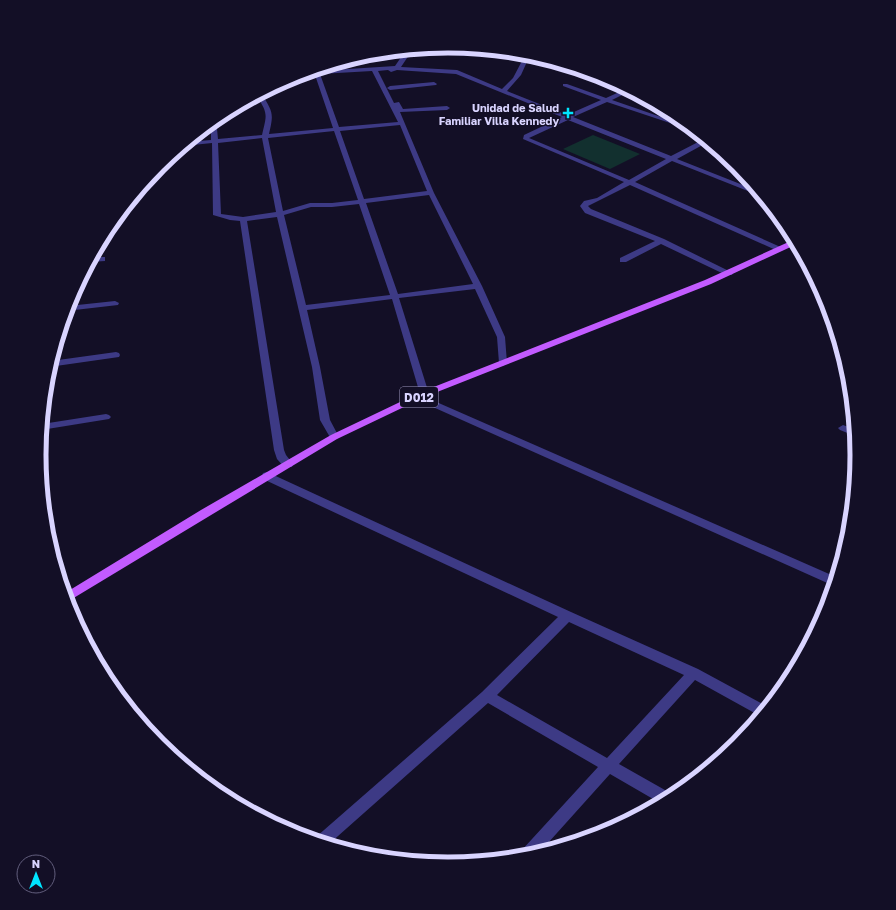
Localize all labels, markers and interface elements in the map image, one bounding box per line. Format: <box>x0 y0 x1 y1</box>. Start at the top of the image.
place label: Unidad de Salud Familiar Villa Kennedy <box>439 101 559 127</box>
marker: Unidad de Salud Familiar Villa Kennedy <box>562 107 574 119</box>
road number: D012 <box>400 387 438 407</box>
north arrow <box>16 854 56 894</box>
text: N <box>32 857 40 870</box>

